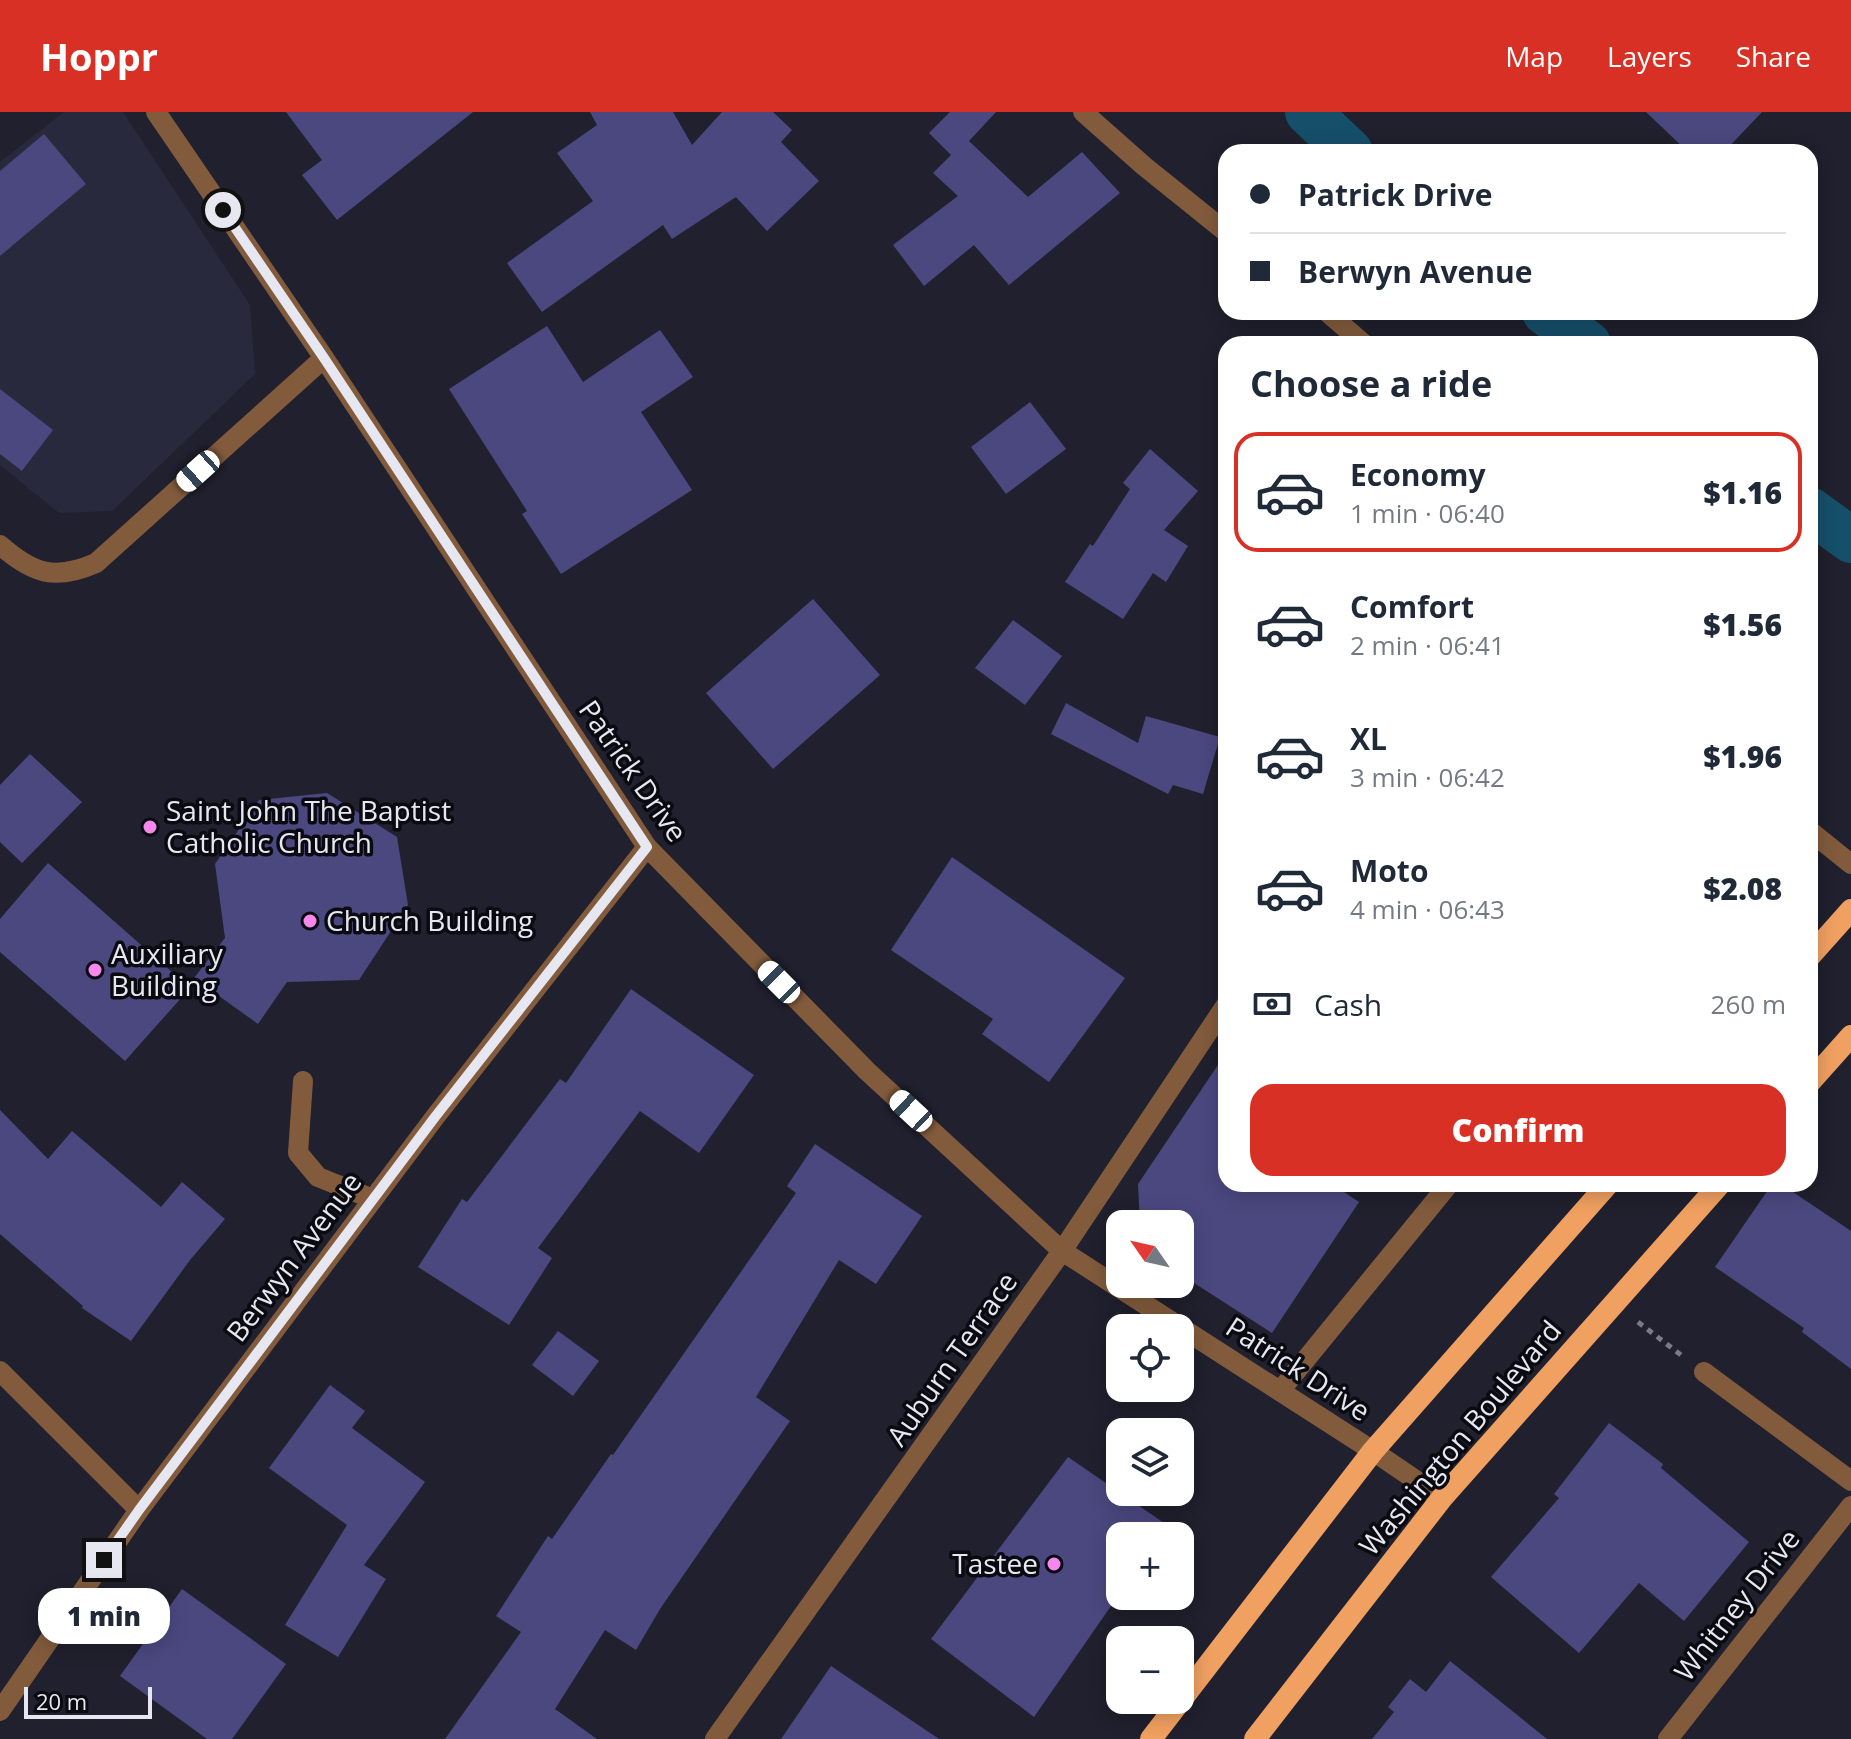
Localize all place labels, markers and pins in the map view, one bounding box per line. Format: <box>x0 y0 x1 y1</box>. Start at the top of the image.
place label: Saint John The Baptist Catholic Church <box>166 791 451 861</box>
marker: Saint John The Baptist Catholic Church <box>141 818 159 836</box>
place label: Church Building <box>326 901 533 939</box>
marker: Church Building <box>301 912 319 930</box>
place label: Auxiliary Building <box>111 934 224 1004</box>
marker: Auxiliary Building <box>86 961 104 979</box>
place label: Tastee <box>952 1544 1038 1582</box>
marker: Tastee <box>1045 1555 1063 1573</box>

